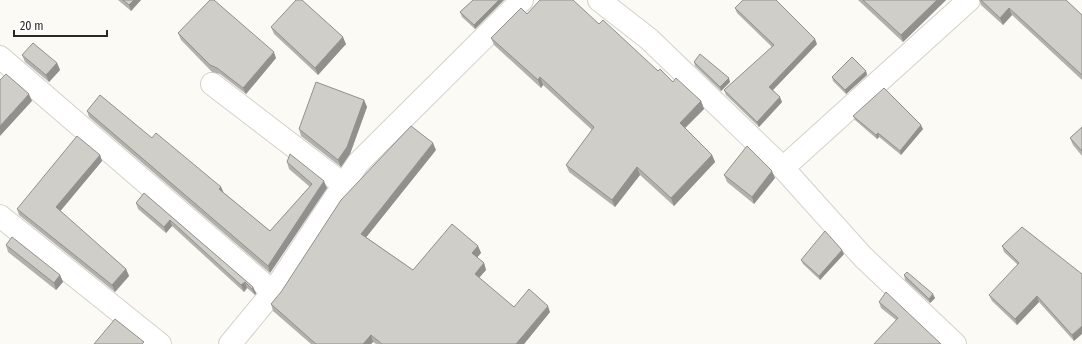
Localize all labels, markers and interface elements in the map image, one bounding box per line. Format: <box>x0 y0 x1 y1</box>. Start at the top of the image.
scale bar <box>14 12 107 38</box>
text: 20 m <box>20 19 44 33</box>

